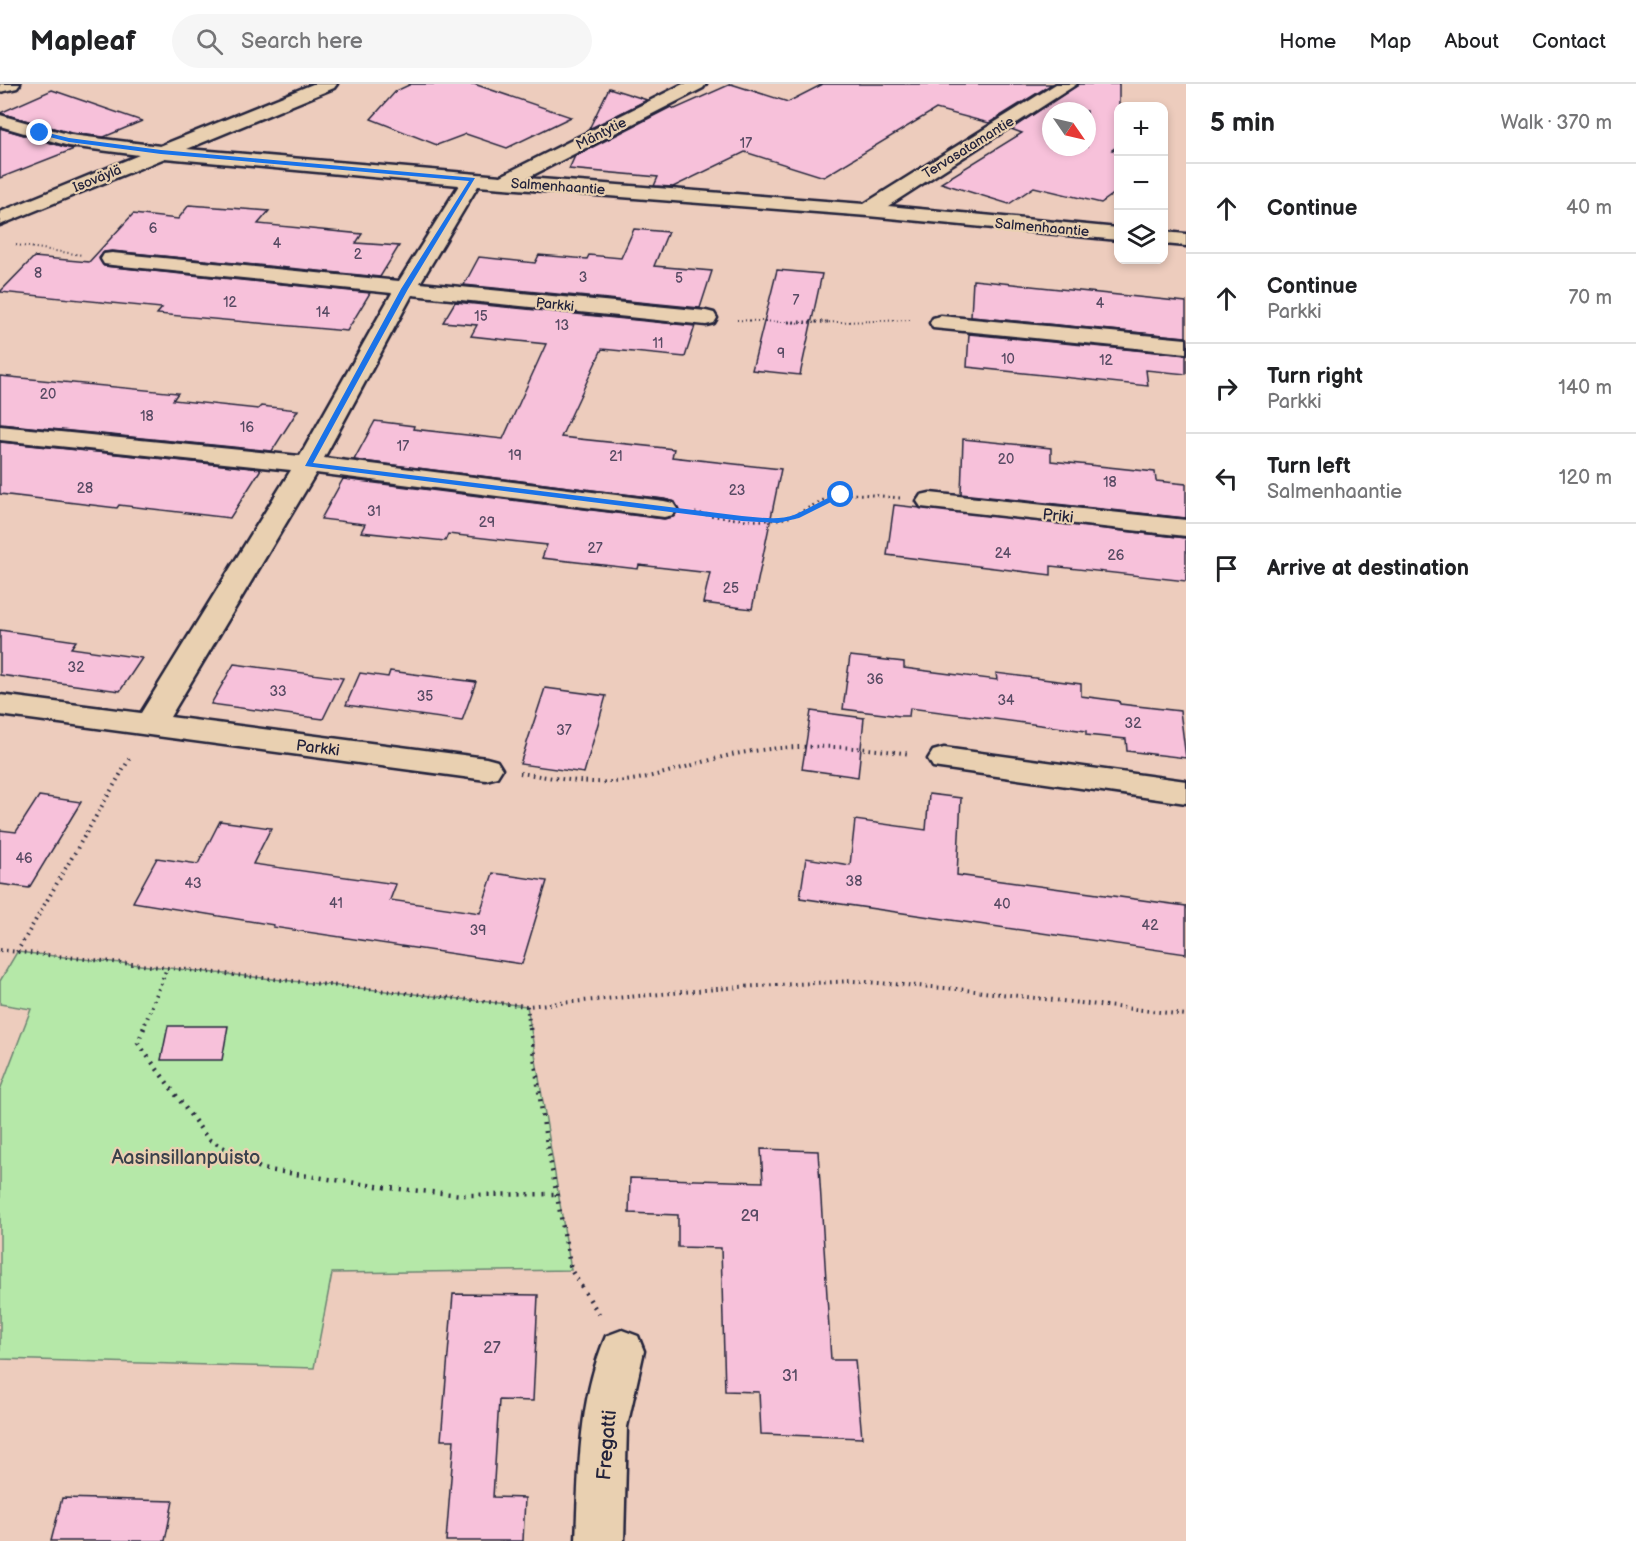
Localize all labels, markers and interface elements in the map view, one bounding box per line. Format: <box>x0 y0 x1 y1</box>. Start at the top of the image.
search box <box>172 14 592 68</box>
text: Mapleaf <box>30 25 136 58</box>
icon: search <box>193 25 226 58</box>
text: Search here <box>241 28 363 55</box>
text: Home <box>1279 29 1336 54</box>
text: Map <box>1369 29 1411 54</box>
text: About <box>1444 29 1499 54</box>
text: Contact <box>1532 29 1606 54</box>
north arrow <box>1042 102 1096 156</box>
map controls <box>1114 102 1168 264</box>
button: + <box>1114 102 1168 156</box>
text: 5 min <box>1210 108 1275 139</box>
text: Walk · 370 m <box>1500 111 1612 135</box>
street label: Tervasatamantie <box>919 112 1017 182</box>
street label: Mäntytie <box>573 114 629 153</box>
route end <box>26 119 52 145</box>
house number: 17 <box>740 135 752 152</box>
button: − <box>1114 156 1168 210</box>
street label: Isoväylä <box>70 161 124 196</box>
street label: Salmenhaantie <box>510 175 606 198</box>
icon: ahead <box>1210 192 1243 225</box>
text: Continue <box>1267 195 1357 222</box>
text: 40 m <box>1566 196 1612 220</box>
button: layers <box>1114 210 1168 264</box>
street label: Salmenhaantie <box>994 215 1090 240</box>
house number: 6 <box>149 220 158 237</box>
house number: 4 <box>273 235 282 252</box>
house number: 2 <box>354 246 363 263</box>
house number: 8 <box>34 265 42 282</box>
house number: 3 <box>579 269 587 286</box>
house number: 5 <box>675 270 683 287</box>
text: Continue <box>1267 273 1357 300</box>
icon: ahead <box>1210 282 1243 315</box>
text: 70 m <box>1568 286 1612 310</box>
house number: 7 <box>793 292 800 309</box>
house number: 12 <box>223 294 238 311</box>
street label: Parkki <box>535 294 575 315</box>
house number: 4 <box>1096 295 1105 312</box>
text: Parkki <box>1267 300 1322 324</box>
house number: 14 <box>316 304 330 321</box>
house number: 15 <box>474 308 488 325</box>
house number: 13 <box>555 317 569 334</box>
house number: 11 <box>653 335 663 352</box>
house number: 9 <box>777 345 785 362</box>
house number: 10 <box>1001 351 1015 368</box>
house number: 12 <box>1099 352 1114 369</box>
text: Turn right <box>1267 363 1363 390</box>
icon: right <box>1210 372 1243 405</box>
text: 140 m <box>1558 376 1612 400</box>
house number: 20 <box>40 386 56 403</box>
text: Parkki <box>1267 390 1322 414</box>
house number: 18 <box>140 408 154 425</box>
house number: 16 <box>240 419 254 436</box>
house number: 17 <box>397 438 409 455</box>
house number: 19 <box>508 447 522 464</box>
house number: 21 <box>609 448 623 465</box>
house number: 20 <box>998 451 1014 468</box>
text: Turn left <box>1267 453 1351 480</box>
icon: left <box>1210 462 1243 495</box>
text: 120 m <box>1559 466 1612 490</box>
house number: 18 <box>1103 474 1117 491</box>
house number: 28 <box>77 480 93 497</box>
text: Salmenhaantie <box>1267 480 1402 504</box>
route start <box>827 481 853 507</box>
house number: 23 <box>729 482 745 499</box>
house number: 31 <box>367 503 381 520</box>
street label: Priki <box>1041 505 1074 528</box>
house number: 29 <box>479 514 495 531</box>
house number: 27 <box>587 540 603 557</box>
house number: 24 <box>995 545 1012 562</box>
house number: 26 <box>1108 547 1125 564</box>
icon: arrive <box>1210 552 1243 585</box>
text: Arrive at destination <box>1267 555 1469 582</box>
house number: 25 <box>723 580 739 597</box>
house number: 32 <box>68 659 85 676</box>
house number: 36 <box>866 671 884 688</box>
house number: 33 <box>269 683 287 700</box>
house number: 35 <box>417 688 433 705</box>
house number: 34 <box>997 692 1015 709</box>
house number: 32 <box>1125 715 1142 732</box>
house number: 37 <box>556 722 572 739</box>
street label: Parkki <box>295 736 341 761</box>
house number: 46 <box>15 850 33 867</box>
house number: 38 <box>846 873 862 890</box>
house number: 43 <box>184 875 202 892</box>
house number: 41 <box>329 895 343 912</box>
house number: 40 <box>994 896 1010 913</box>
house number: 42 <box>1142 917 1159 934</box>
house number: 39 <box>470 922 486 939</box>
park label: Aasinsillanpuisto <box>112 1146 260 1170</box>
house number: 29 <box>741 1207 759 1226</box>
house number: 27 <box>483 1339 501 1358</box>
house number: 31 <box>782 1367 798 1386</box>
street label: Fregatti <box>592 1409 622 1481</box>

